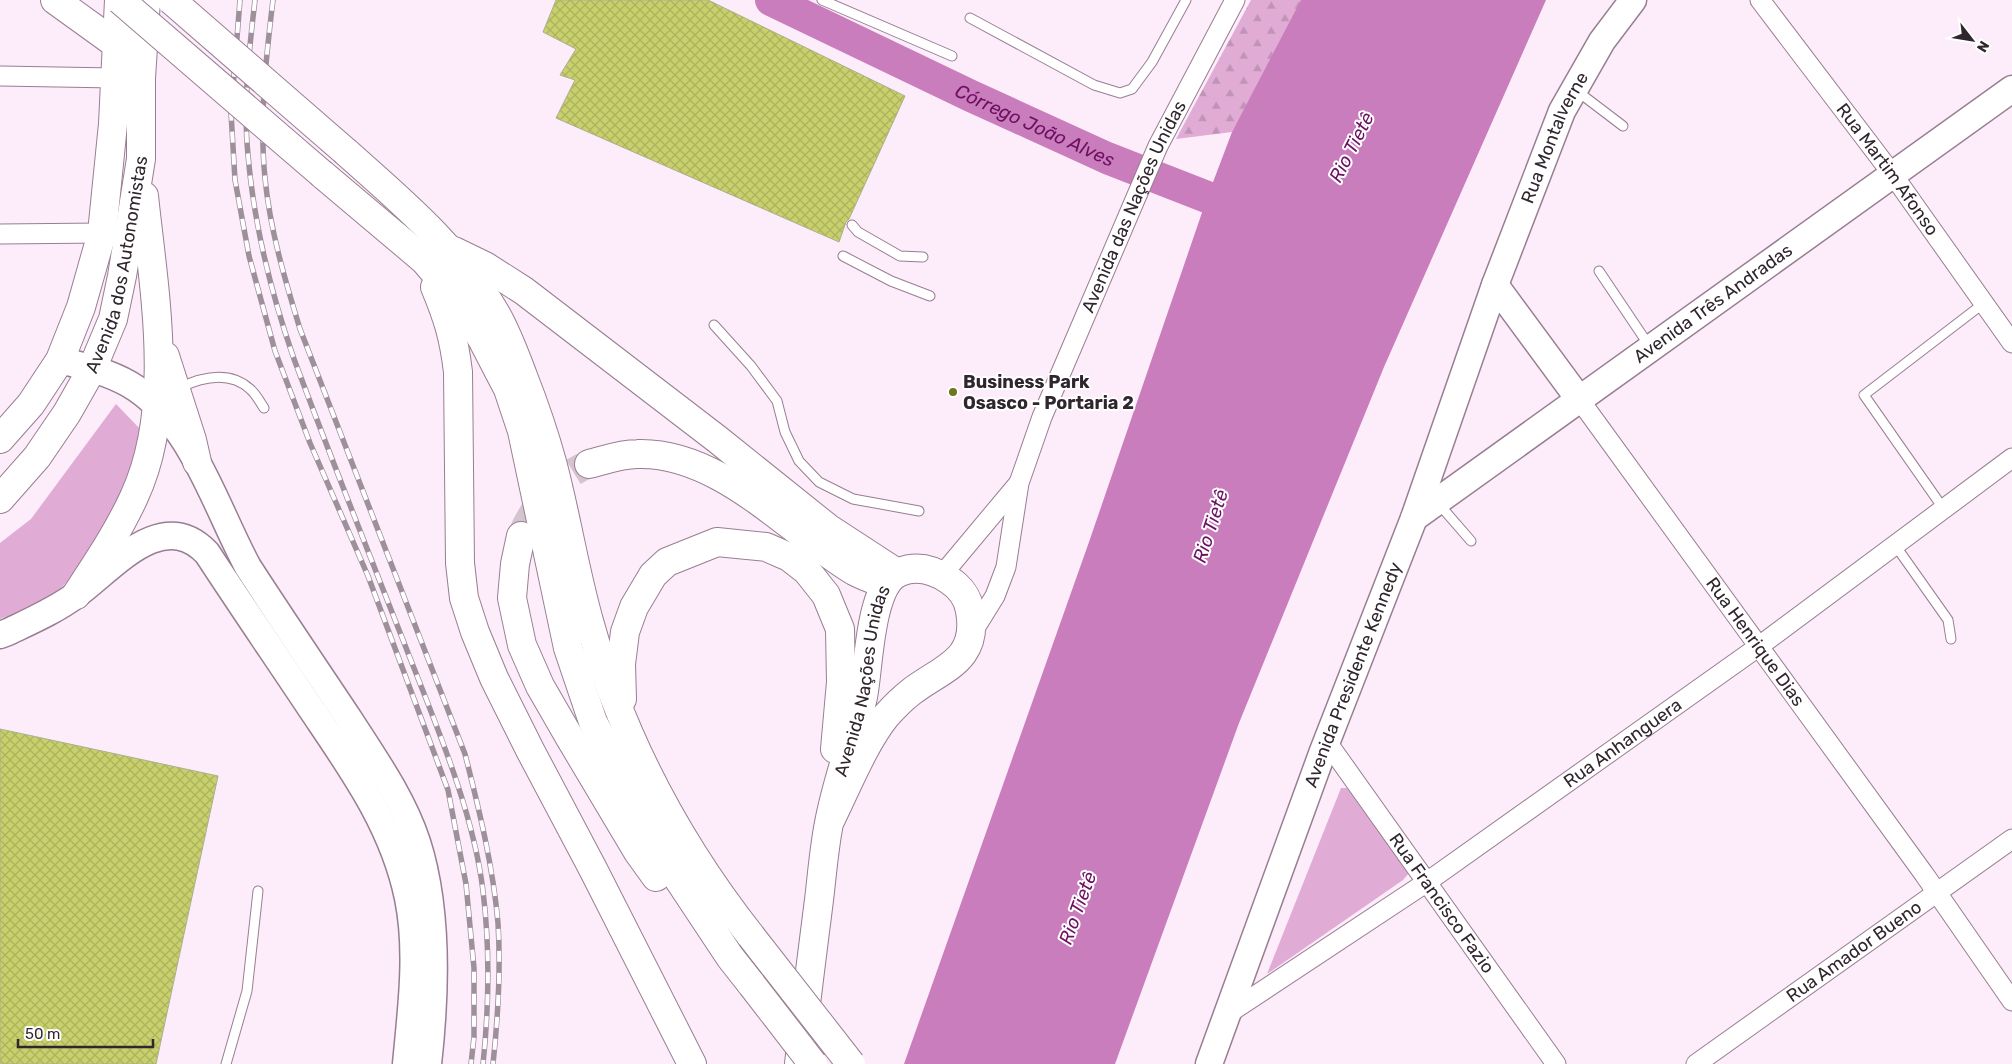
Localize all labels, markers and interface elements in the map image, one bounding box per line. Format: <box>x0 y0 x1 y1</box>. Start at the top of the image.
north arrow <box>1947 15 1997 65</box>
text: N <box>1973 38 1993 55</box>
street label: Rua Montalverne <box>1516 68 1593 206</box>
water label: Córrego João Alves <box>951 79 1118 172</box>
street label: Avenida das Nações Unidas <box>1077 97 1191 316</box>
street label: Rua Martim Afonso <box>1832 99 1943 240</box>
water label: Rio Tietê <box>1324 108 1379 186</box>
street label: Avenida dos Autonomistas <box>81 154 152 376</box>
street label: Avenida Três Andradas <box>1629 239 1797 368</box>
place label: Business Park Osasco - Portaria 2 <box>963 371 1134 414</box>
marker: Business Park Osasco - Portaria 2 <box>947 386 959 398</box>
water label: Rio Tietê <box>1188 486 1233 566</box>
street label: Avenida Presidente Kennedy <box>1300 559 1407 790</box>
street label: Rua Henrique Dias <box>1701 573 1809 711</box>
street label: Avenida Nações Unidas <box>830 581 895 779</box>
street label: Rua Anhanguera <box>1559 694 1686 792</box>
street label: Rua Francisco Fazio <box>1384 829 1499 978</box>
water label: Rio Tietê <box>1054 868 1101 948</box>
street label: Rua Amador Bueno <box>1782 896 1926 1007</box>
scale bar <box>18 1016 152 1048</box>
text: 50 m <box>25 1025 60 1043</box>

